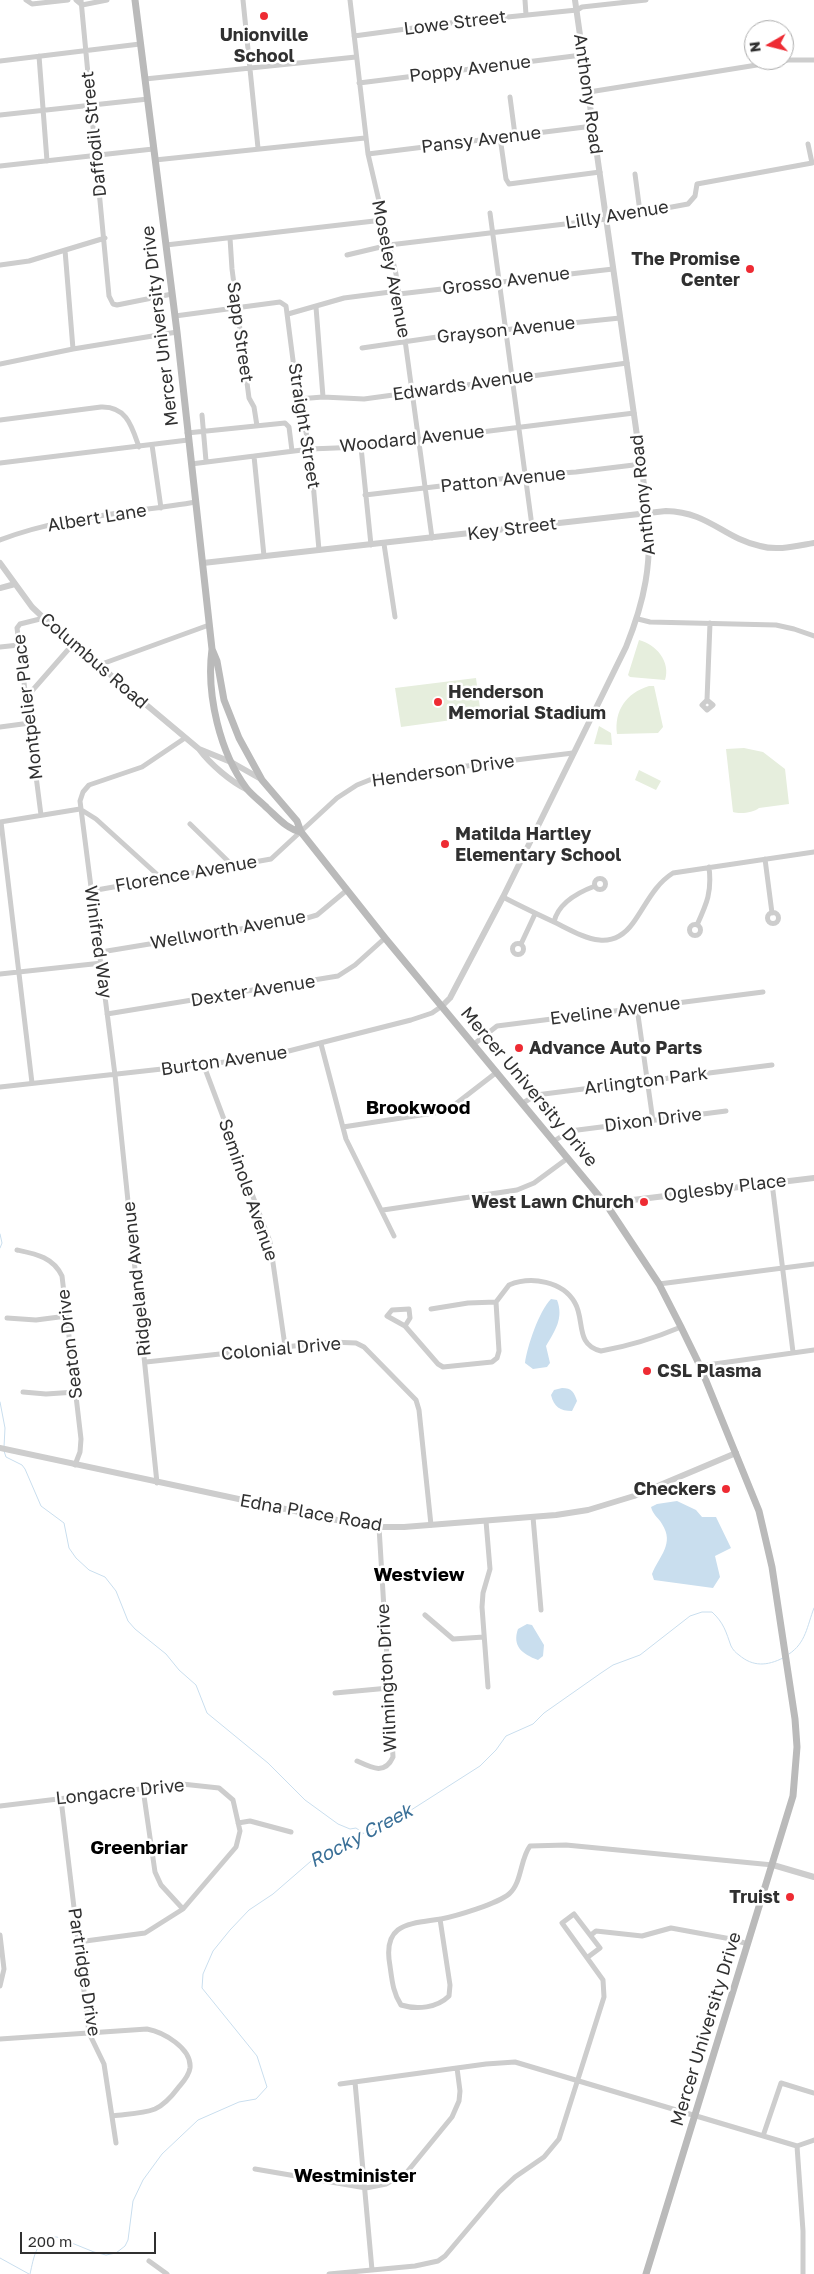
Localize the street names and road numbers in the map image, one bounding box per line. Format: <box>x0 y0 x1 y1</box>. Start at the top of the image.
street label: Lowe Street <box>402 6 508 40</box>
street label: Anthony Road <box>569 32 607 156</box>
street label: Poppy Avenue <box>408 51 532 87</box>
street label: Daffodil Street <box>77 70 111 198</box>
street label: Pansy Avenue <box>420 122 542 158</box>
street label: Lilly Avenue <box>564 196 670 234</box>
street label: Moseley Avenue <box>367 198 415 340</box>
street label: Mercer University Drive <box>137 225 183 427</box>
street label: Grosso Avenue <box>441 262 571 300</box>
street label: Sapp Street <box>222 280 258 384</box>
street label: Grayson Avenue <box>436 312 576 348</box>
street label: Straight Street <box>283 362 325 490</box>
street label: Edwards Avenue <box>391 364 535 406</box>
street label: Woodard Avenue <box>339 421 485 457</box>
street label: Anthony Road <box>626 433 660 557</box>
street label: Patton Avenue <box>439 463 567 497</box>
street label: Albert Lane <box>46 499 148 537</box>
street label: Key Street <box>466 513 558 545</box>
street label: Columbus Road <box>36 608 152 714</box>
street label: Montpelier Place <box>8 633 48 781</box>
street label: Henderson Drive <box>370 750 516 792</box>
street label: Florence Avenue <box>113 851 259 897</box>
street label: Winifred Way <box>79 884 117 1000</box>
street label: Wellworth Avenue <box>149 906 307 954</box>
street label: Dexter Avenue <box>189 971 317 1011</box>
street label: Eveline Avenue <box>549 992 681 1030</box>
street label: Mercer University Drive <box>456 1003 602 1171</box>
street label: Burton Avenue <box>159 1041 289 1081</box>
street label: Arlington Park <box>583 1063 709 1099</box>
street label: Dixon Drive <box>603 1103 703 1137</box>
street label: Seminole Avenue <box>214 1116 282 1264</box>
street label: Oglesby Place <box>663 1170 787 1206</box>
street label: Ridgeland Avenue <box>118 1200 156 1358</box>
street label: Seaton Drive <box>53 1288 87 1400</box>
street label: Colonial Drive <box>220 1333 342 1365</box>
street label: Edna Place Road <box>238 1490 384 1536</box>
street label: Wilmington Drive <box>372 1603 402 1753</box>
street label: Longacre Drive <box>55 1774 185 1810</box>
street label: Partridge Drive <box>63 1906 105 2038</box>
street label: Mercer University Drive <box>666 1929 746 2129</box>

